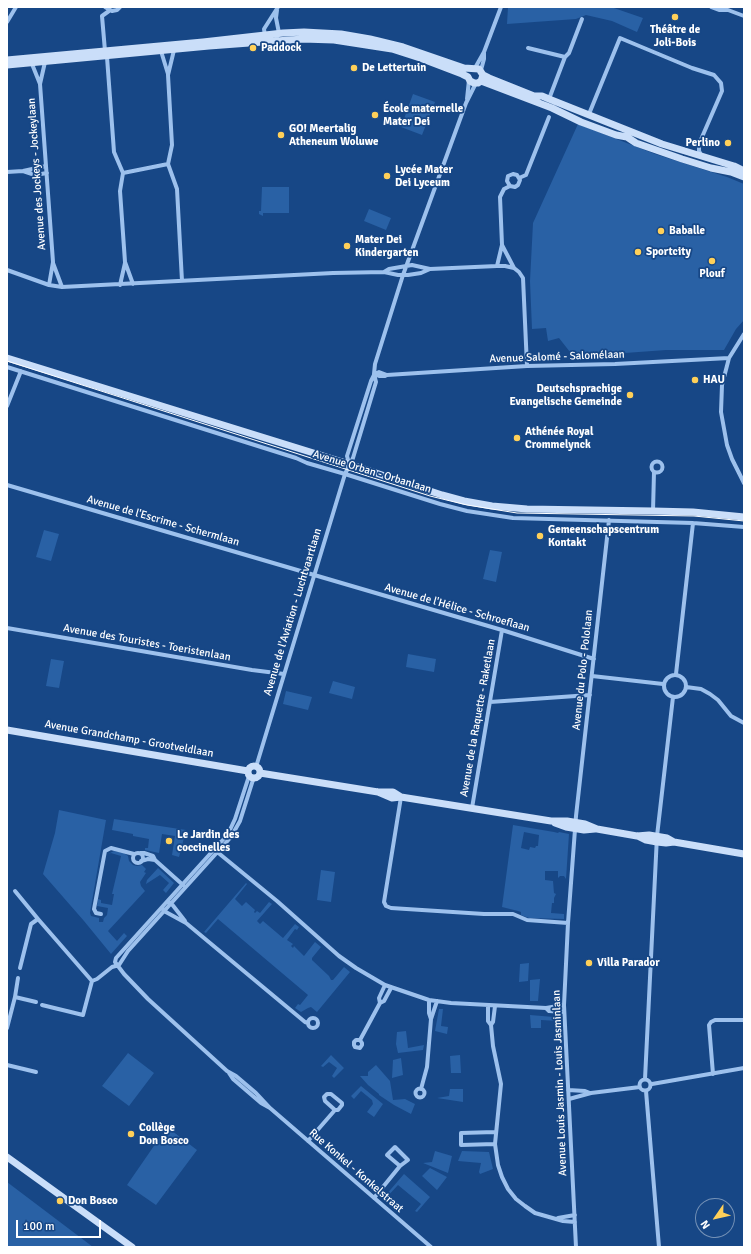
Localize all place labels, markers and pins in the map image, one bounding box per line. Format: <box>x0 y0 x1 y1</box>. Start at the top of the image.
marker: Théâtre de Joli-Bois <box>670 12 680 22</box>
place label: Théâtre de Joli-Bois <box>650 23 700 49</box>
place label: Paddock <box>261 41 301 55</box>
marker: Paddock <box>248 43 258 53</box>
place label: De Lettertuin <box>362 61 426 75</box>
marker: De Lettertuin <box>349 63 359 73</box>
place label: École maternelle Mater Dei <box>383 102 463 128</box>
marker: École maternelle Mater Dei <box>370 110 380 120</box>
place label: GO! Meertalig Atheneum Woluwe <box>289 122 378 148</box>
marker: GO! Meertalig Atheneum Woluwe <box>276 130 286 140</box>
place label: Perlino <box>686 136 720 150</box>
marker: Perlino <box>723 138 733 148</box>
place label: Lycée Mater Dei Lyceum <box>395 163 453 189</box>
marker: Lycée Mater Dei Lyceum <box>382 171 392 181</box>
place label: Baballe <box>669 224 705 238</box>
marker: Baballe <box>656 226 666 236</box>
place label: Mater Dei Kindergarten <box>355 233 419 259</box>
marker: Mater Dei Kindergarten <box>342 241 352 251</box>
place label: Sportcity <box>646 245 691 259</box>
marker: Sportcity <box>633 247 643 257</box>
marker: Plouf <box>707 256 717 266</box>
place label: Plouf <box>699 267 725 281</box>
place label: HAU <box>703 373 725 387</box>
marker: HAU <box>690 375 700 385</box>
place label: Deutschsprachige Evangelische Gemeinde <box>509 382 622 408</box>
marker: Deutschsprachige Evangelische Gemeinde <box>625 390 635 400</box>
place label: Athénée Royal Crommelynck <box>525 425 593 451</box>
marker: Athénée Royal Crommelynck <box>512 433 522 443</box>
place label: Gemeenschapscentrum Kontakt <box>548 523 659 549</box>
marker: Gemeenschapscentrum Kontakt <box>535 531 545 541</box>
place label: Le Jardin des coccinelles <box>177 828 239 854</box>
marker: Le Jardin des coccinelles <box>164 836 174 846</box>
place label: Villa Parador <box>597 956 660 970</box>
marker: Villa Parador <box>584 958 594 968</box>
place label: Collège Don Bosco <box>139 1121 189 1147</box>
marker: Collège Don Bosco <box>126 1129 136 1139</box>
place label: Don Bosco <box>68 1194 118 1208</box>
marker: Don Bosco <box>55 1196 65 1206</box>

